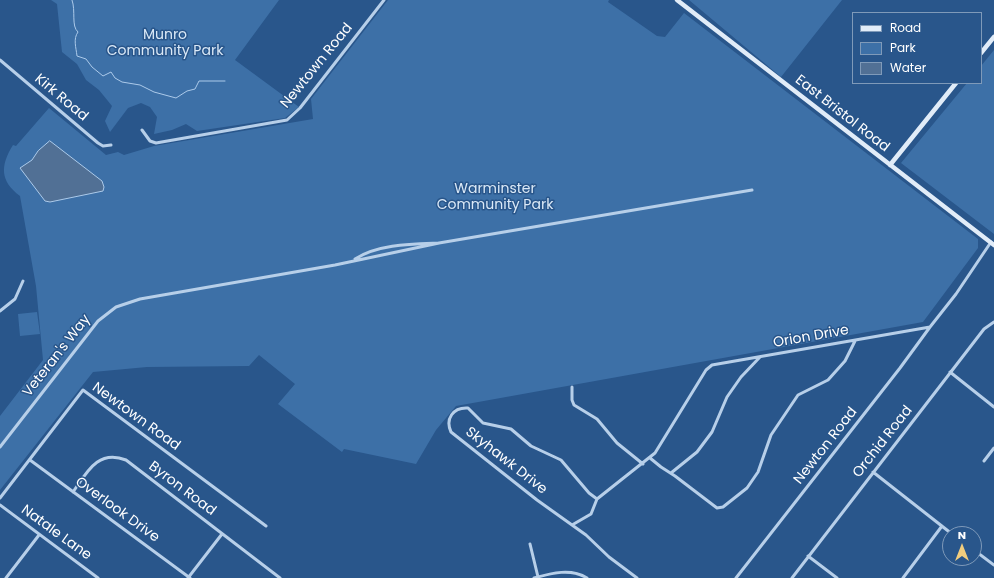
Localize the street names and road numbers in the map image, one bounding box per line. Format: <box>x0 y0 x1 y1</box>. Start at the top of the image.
street label: Newtown Road <box>278 20 356 112</box>
street label: Kirk Road <box>31 71 91 125</box>
street label: East Bristol Road <box>792 72 892 156</box>
street label: Veteran's Way <box>20 311 94 401</box>
street label: Orion Drive <box>772 322 850 352</box>
street label: Newtown Road <box>89 379 183 455</box>
street label: Orchid Road <box>850 403 916 481</box>
street label: Newton Road <box>791 404 861 488</box>
street label: Skyhawk Drive <box>462 424 550 498</box>
street label: Byron Road <box>145 458 219 520</box>
street label: Overlook Drive <box>72 474 162 546</box>
street label: Natale Lane <box>18 502 94 564</box>

